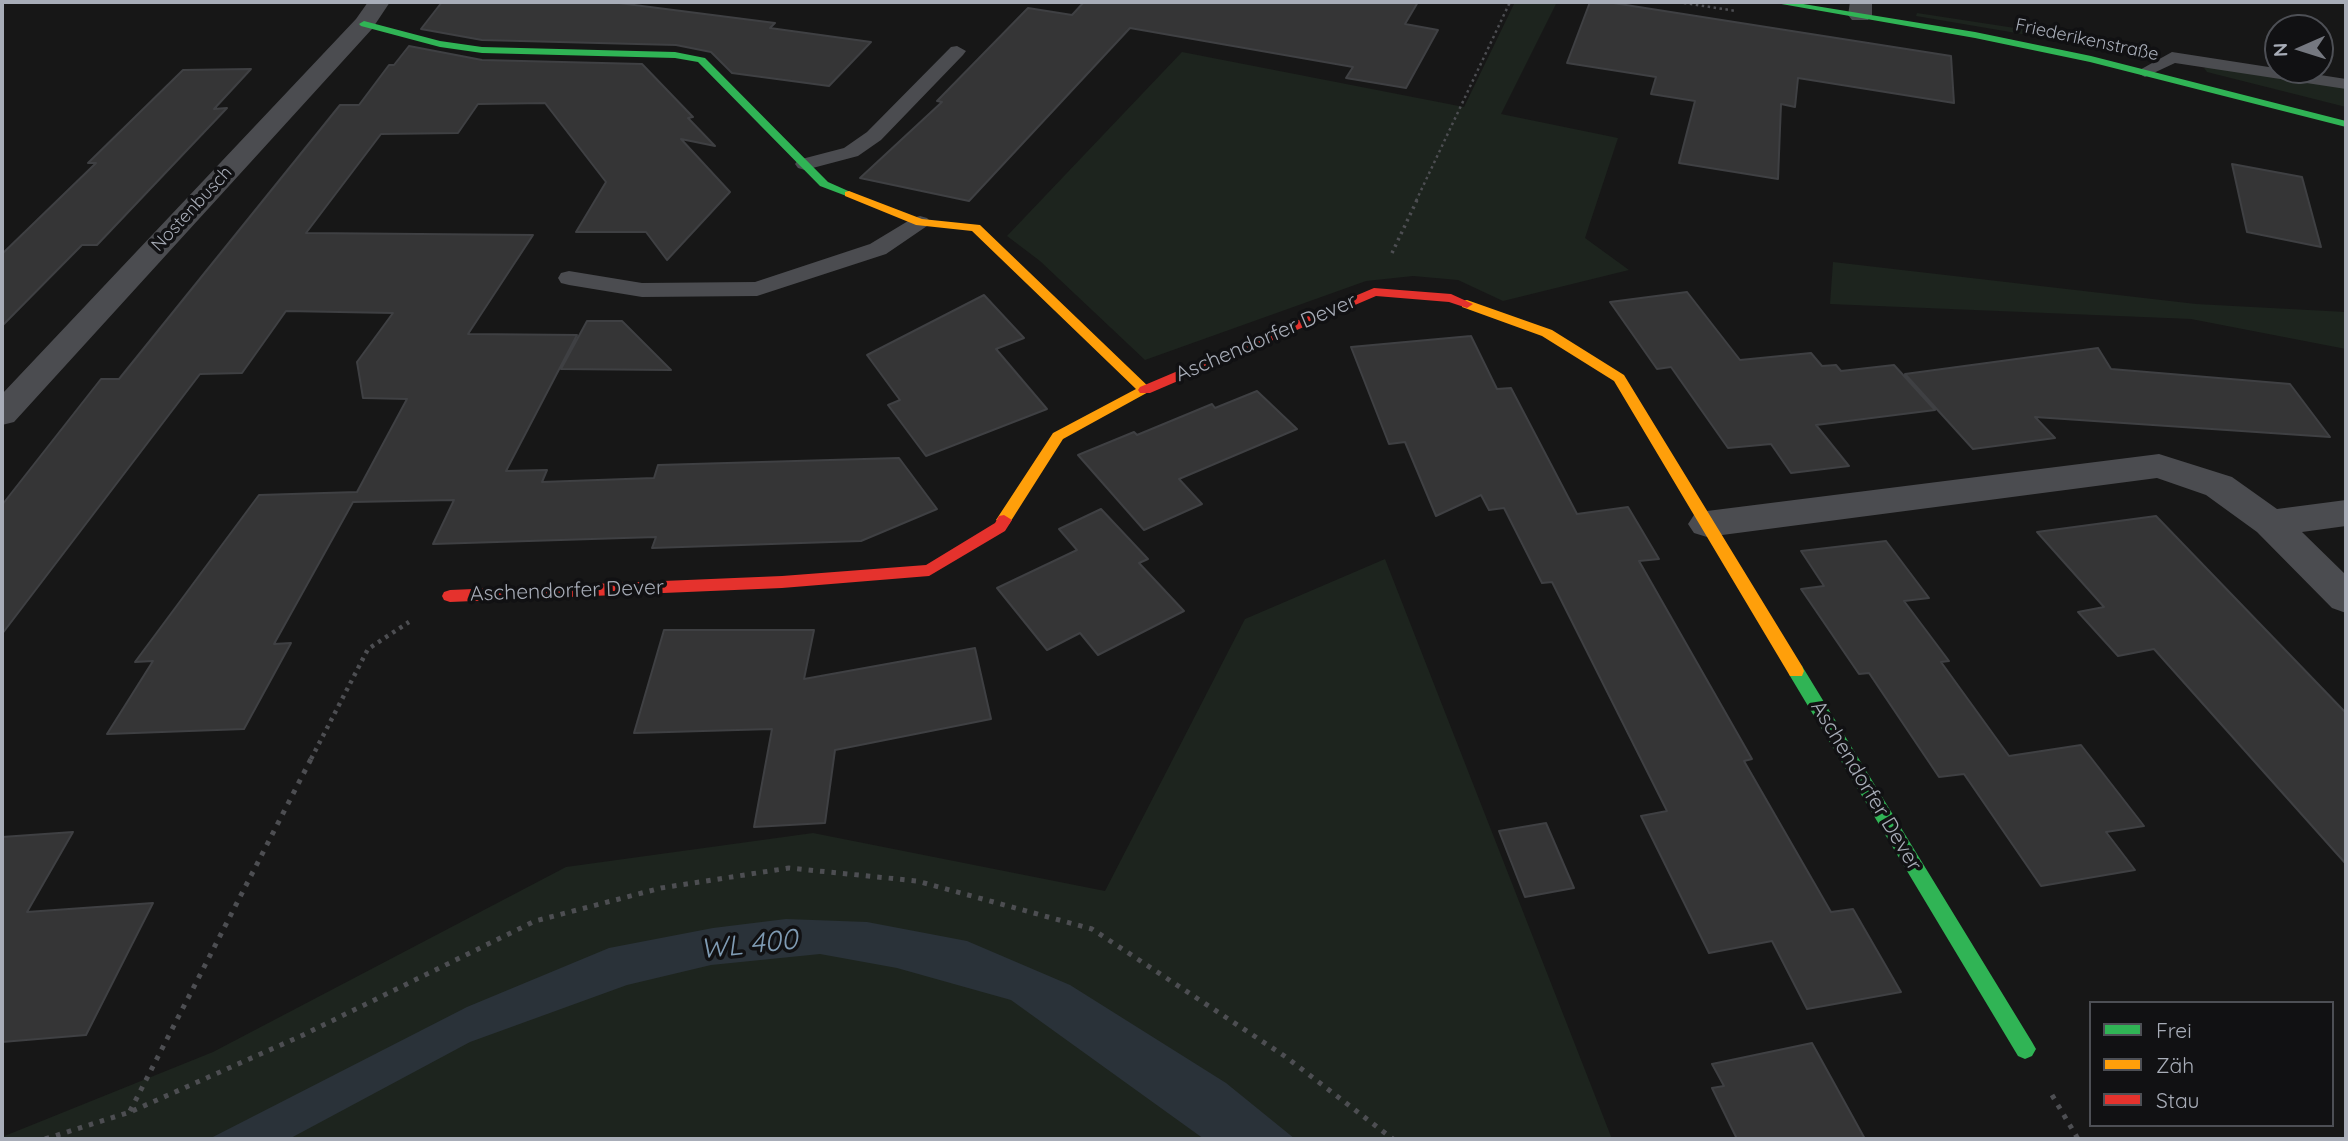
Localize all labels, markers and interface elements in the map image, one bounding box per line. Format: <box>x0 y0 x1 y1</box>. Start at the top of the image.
street label: Friederikenstraße <box>2013 14 2161 66</box>
north arrow <box>2264 14 2334 84</box>
text: N <box>2268 42 2292 58</box>
street label: Nostenbusch <box>147 162 237 256</box>
street label: Aschendorfer Dever <box>1172 288 1360 388</box>
street label: Aschendorfer Dever <box>470 575 664 607</box>
street label: Aschendorfer Dever <box>1805 696 1927 876</box>
water label: WL 400 <box>699 923 799 967</box>
legend <box>2089 1001 2334 1127</box>
text: Frei <box>2156 1017 2192 1043</box>
text: Zäh <box>2156 1052 2194 1078</box>
text: Stau <box>2156 1087 2199 1113</box>

